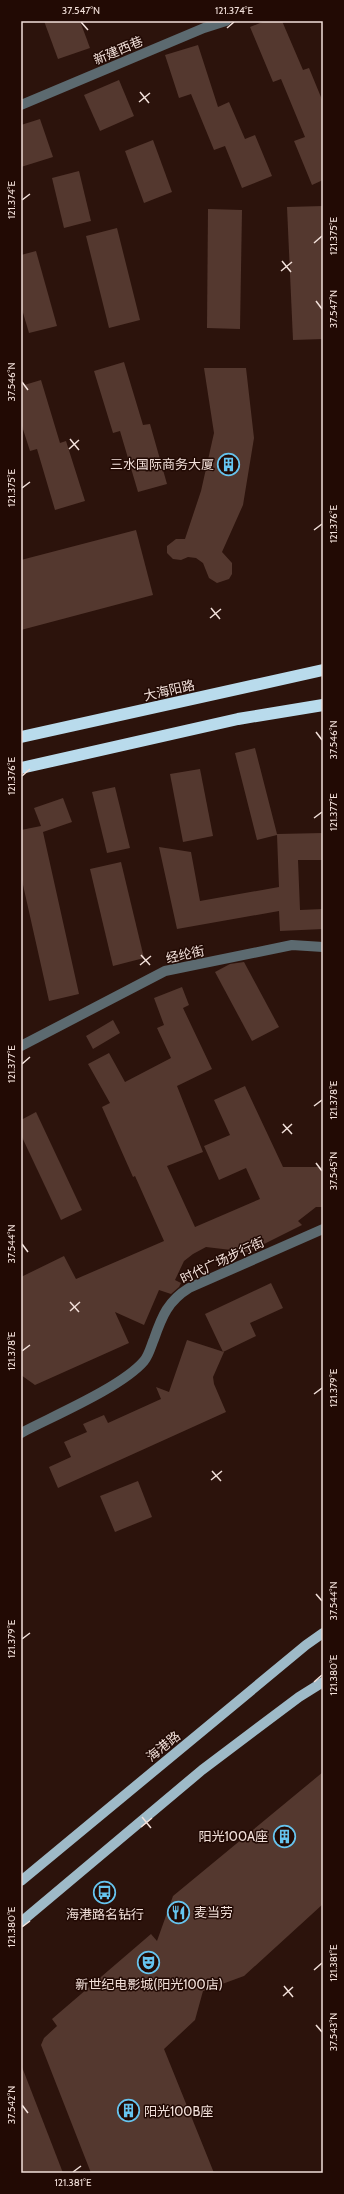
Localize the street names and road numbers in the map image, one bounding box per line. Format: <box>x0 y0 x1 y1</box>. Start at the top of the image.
street label: 新建西巷 <box>91 32 145 68</box>
street label: 大海阳路 <box>142 676 196 704</box>
street label: 经纶街 <box>164 942 206 966</box>
street label: 时代广场步行街 <box>177 1234 267 1286</box>
street label: 海港路 <box>143 1728 183 1764</box>

